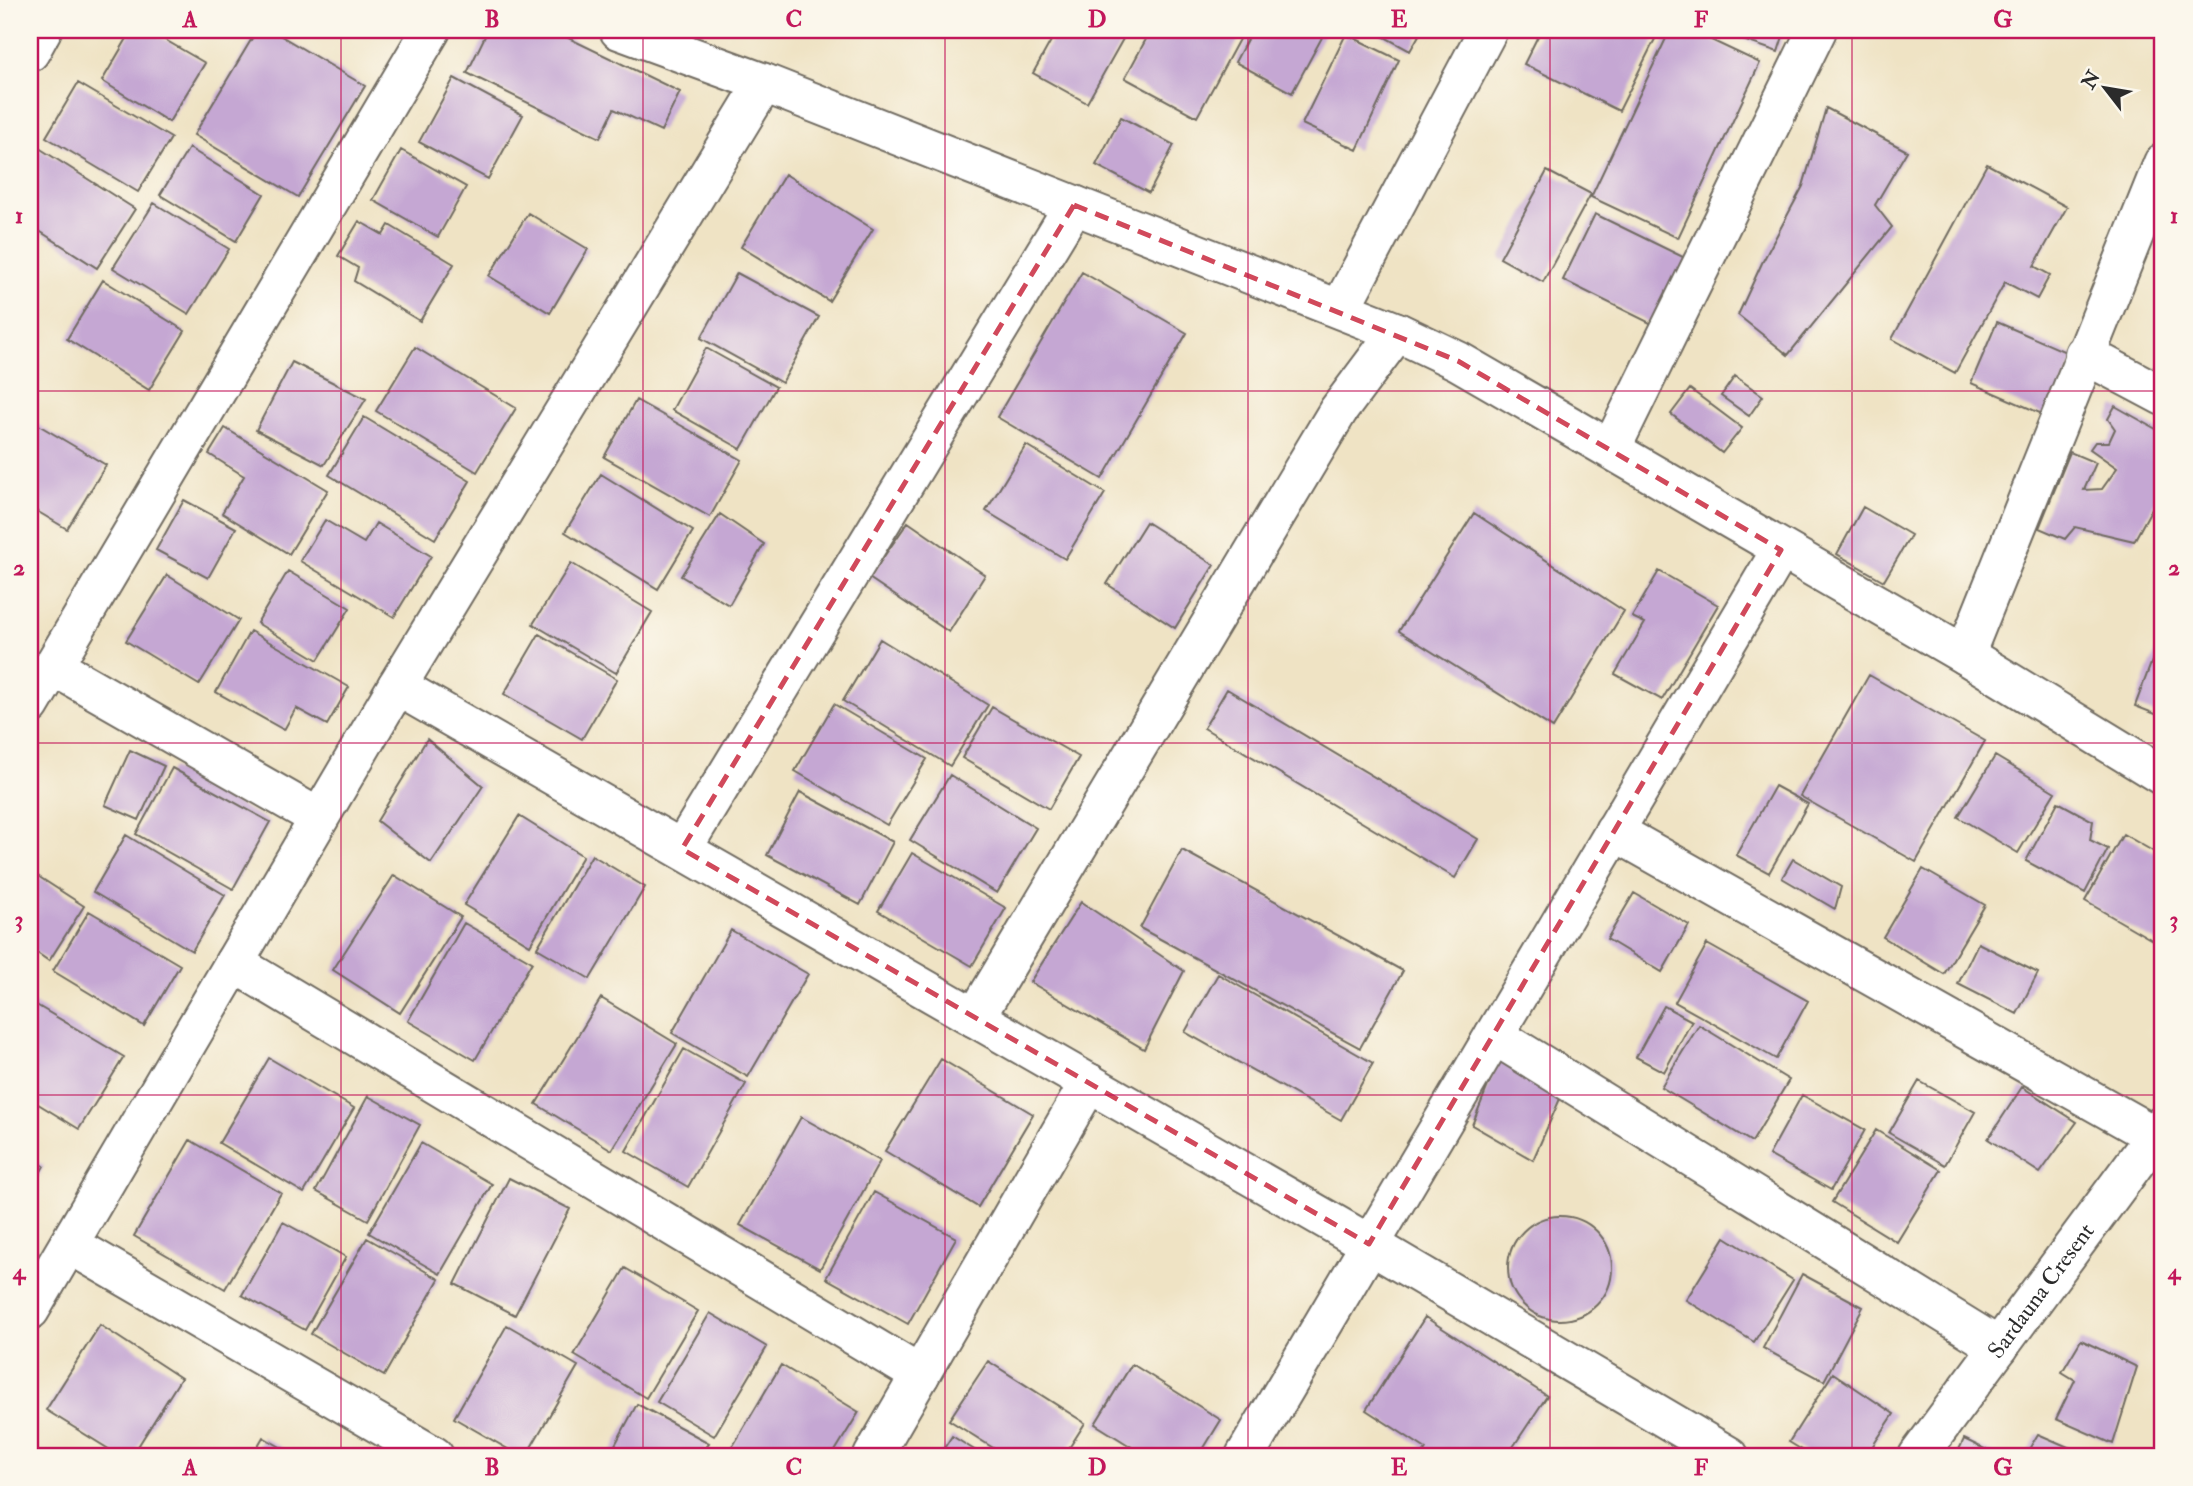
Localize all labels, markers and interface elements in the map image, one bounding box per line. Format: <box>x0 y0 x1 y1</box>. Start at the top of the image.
text: A <box>182 5 198 34</box>
text: B <box>484 5 500 34</box>
text: C <box>786 5 802 34</box>
text: D <box>1088 5 1106 34</box>
text: E <box>1391 5 1408 34</box>
text: F <box>1694 5 1709 34</box>
text: G <box>1993 5 2013 34</box>
north arrow <box>2070 52 2140 122</box>
text: N <box>2076 65 2106 94</box>
text: 1 <box>15 201 23 230</box>
text: 1 <box>2170 201 2178 230</box>
text: 2 <box>13 553 25 582</box>
text: 2 <box>2168 553 2180 582</box>
text: 3 <box>15 905 23 934</box>
text: 3 <box>2170 905 2178 934</box>
street label: Sardauna Cresent <box>1981 1217 2100 1364</box>
text: 4 <box>12 1257 27 1286</box>
text: 4 <box>2167 1257 2182 1286</box>
text: A <box>182 1453 198 1482</box>
text: B <box>484 1453 500 1482</box>
text: C <box>786 1453 802 1482</box>
text: D <box>1088 1453 1106 1482</box>
text: E <box>1391 1453 1408 1482</box>
text: F <box>1694 1453 1709 1482</box>
text: G <box>1993 1453 2013 1482</box>

